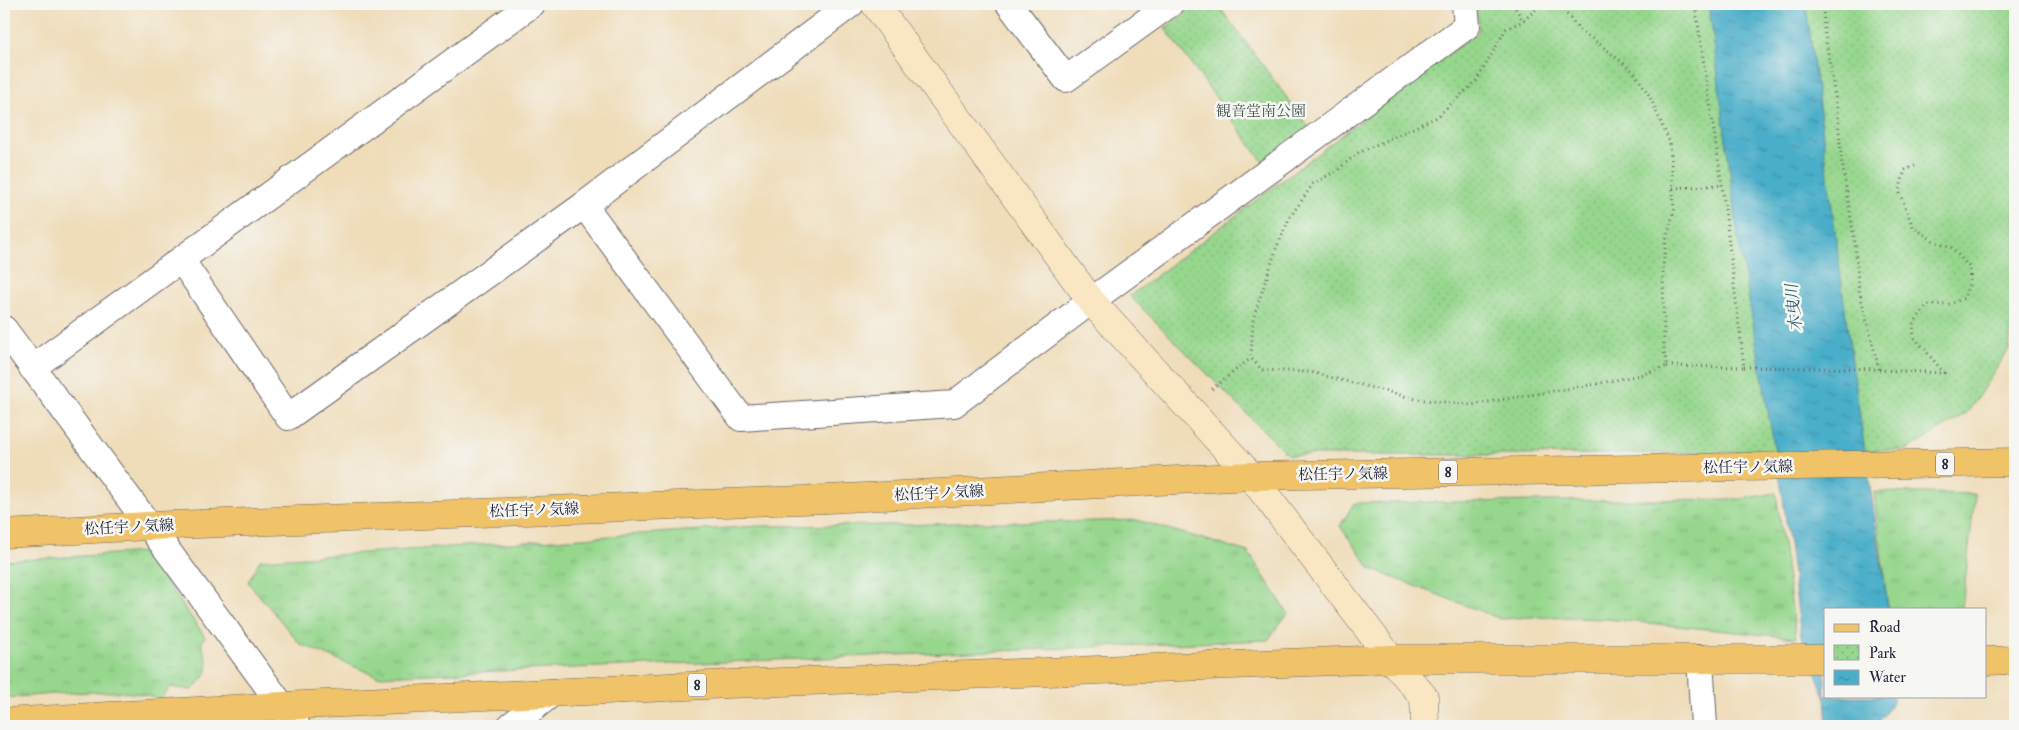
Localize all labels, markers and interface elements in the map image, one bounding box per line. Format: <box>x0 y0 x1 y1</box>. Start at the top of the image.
park label: 観音堂南公園 <box>1216 102 1306 121</box>
water label: 木曳川 <box>1781 281 1806 333</box>
road number: 8 <box>1936 452 1954 476</box>
street label: 松任宇ノ気線 <box>1703 457 1793 478</box>
road number: 8 <box>1439 461 1457 484</box>
street label: 松任宇ノ気線 <box>1298 464 1388 485</box>
street label: 松任宇ノ気線 <box>894 482 984 505</box>
street label: 松任宇ノ気線 <box>489 499 579 522</box>
street label: 松任宇ノ気線 <box>84 516 174 539</box>
legend <box>1824 608 1986 698</box>
text: Road <box>1869 618 1901 637</box>
text: Park <box>1869 644 1896 663</box>
text: Water <box>1868 668 1906 687</box>
road number: 8 <box>688 674 706 696</box>

